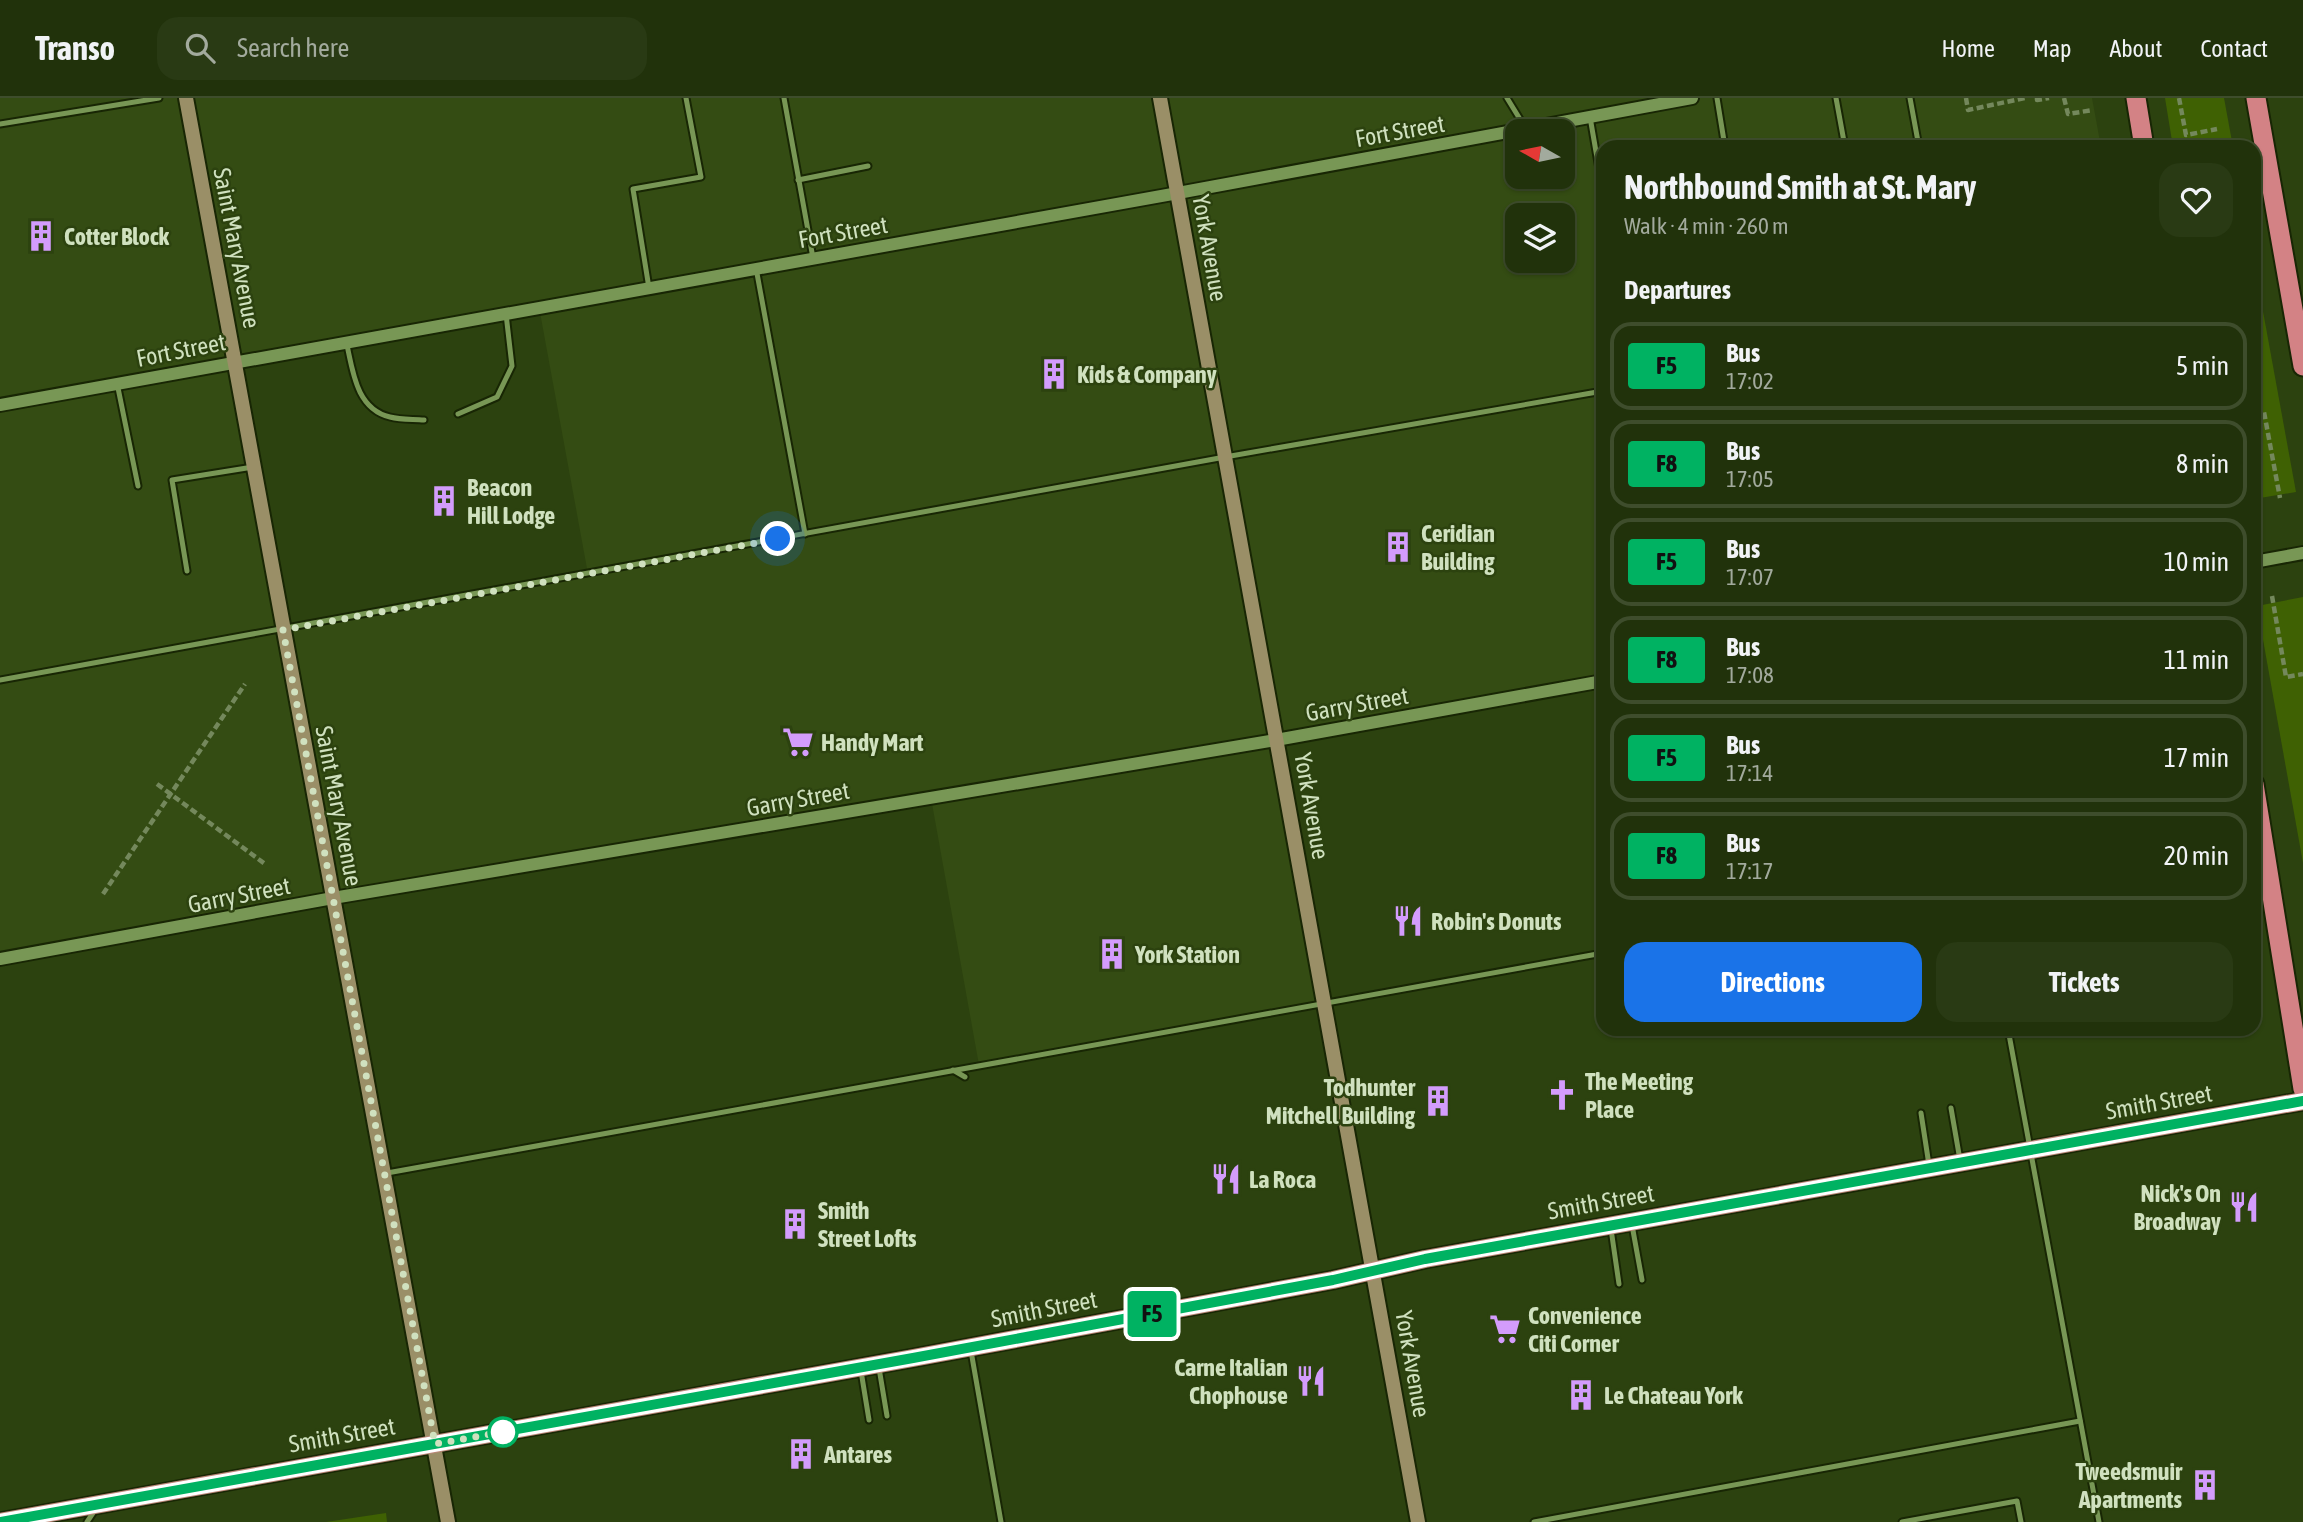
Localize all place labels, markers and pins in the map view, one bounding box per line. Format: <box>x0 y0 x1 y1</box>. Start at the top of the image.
building icon: Cotter Block <box>24 219 58 253</box>
place label: Cotter Block <box>64 223 170 250</box>
building icon: Kids & Company <box>1037 357 1071 391</box>
place label: Kids & Company <box>1077 361 1217 388</box>
place label: Beacon Hill Lodge <box>467 474 555 529</box>
building icon: Beacon Hill Lodge <box>427 484 461 518</box>
place label: Ceridian Building <box>1421 520 1495 575</box>
building icon: Ceridian Building <box>1381 530 1415 564</box>
supermarket icon: Handy Mart <box>781 725 815 759</box>
place label: Handy Mart <box>821 729 923 756</box>
restaurant icon: Robin's Donuts <box>1391 904 1425 938</box>
place label: Robin's Donuts <box>1431 908 1562 935</box>
building icon: York Station <box>1095 937 1129 971</box>
place label: York Station <box>1134 941 1240 968</box>
place label: The Meeting Place <box>1585 1068 1694 1123</box>
place label: Todhunter Mitchell Building <box>1266 1074 1416 1129</box>
church icon: The Meeting Place <box>1545 1078 1579 1112</box>
building icon: Todhunter Mitchell Building <box>1421 1084 1455 1118</box>
restaurant icon: La Roca <box>1209 1162 1243 1196</box>
place label: La Roca <box>1249 1166 1316 1193</box>
place label: Nick's On Broadway <box>2134 1180 2221 1235</box>
restaurant icon: Nick's On Broadway <box>2227 1190 2261 1224</box>
place label: Smith Street Lofts <box>818 1197 917 1252</box>
building icon: Smith Street Lofts <box>778 1207 812 1241</box>
place label: Convenience Citi Corner <box>1528 1302 1642 1357</box>
supermarket icon: Convenience Citi Corner <box>1488 1312 1522 1346</box>
place label: Carne Italian Chophouse <box>1174 1354 1288 1409</box>
restaurant icon: Carne Italian Chophouse <box>1294 1364 1328 1398</box>
building icon: Le Chateau York <box>1564 1378 1598 1412</box>
place label: Le Chateau York <box>1604 1382 1743 1409</box>
unlabelled marker <box>488 1417 518 1447</box>
building icon: Antares <box>784 1437 818 1471</box>
place label: Antares <box>823 1441 892 1468</box>
place label: Tweedsmuir Apartments <box>2075 1458 2183 1513</box>
building icon: Tweedsmuir Apartments <box>2188 1468 2222 1502</box>

